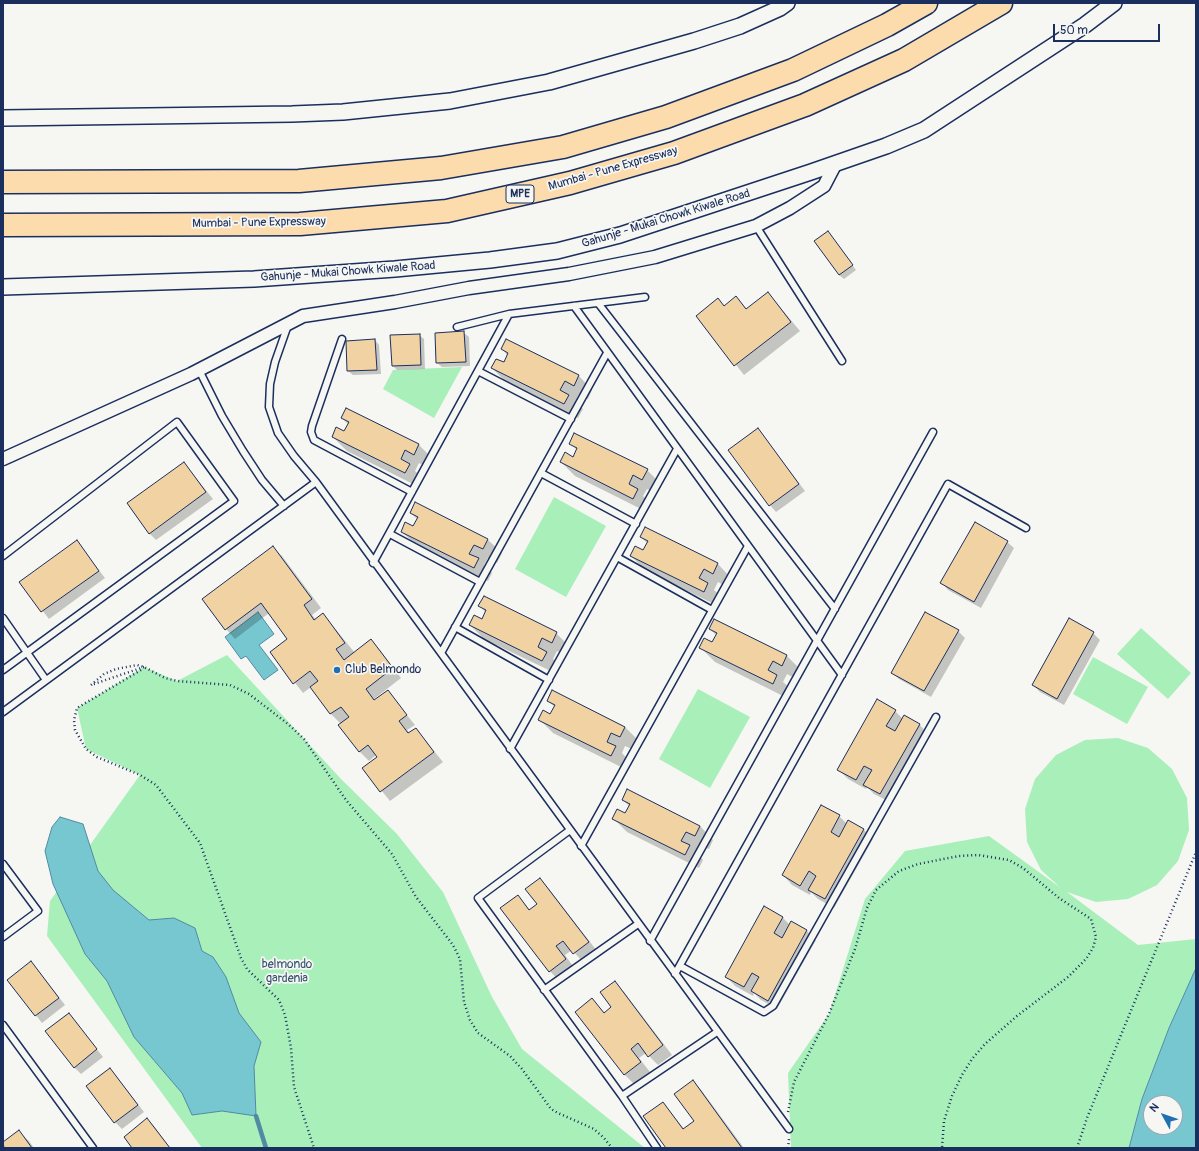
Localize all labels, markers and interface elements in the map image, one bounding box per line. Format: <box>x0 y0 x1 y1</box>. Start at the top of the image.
scale bar <box>1055 16 1162 42</box>
text: 50 m <box>1060 23 1088 38</box>
street label: Mumbai - Pune Expressway <box>547 144 679 194</box>
road number: MPE <box>506 185 534 203</box>
street label: Gahunje - Mukai Chowk Kiwale Road <box>580 186 752 252</box>
street label: Mumbai - Pune Expressway <box>192 215 326 231</box>
street label: Gahunje - Mukai Chowk Kiwale Road <box>260 259 436 285</box>
place label: Club Belmondo <box>345 663 421 677</box>
marker: Club Belmondo <box>332 665 342 675</box>
park label: belmondo gardenia <box>262 958 312 986</box>
north arrow <box>1143 1095 1183 1135</box>
text: N <box>1147 1101 1162 1115</box>

